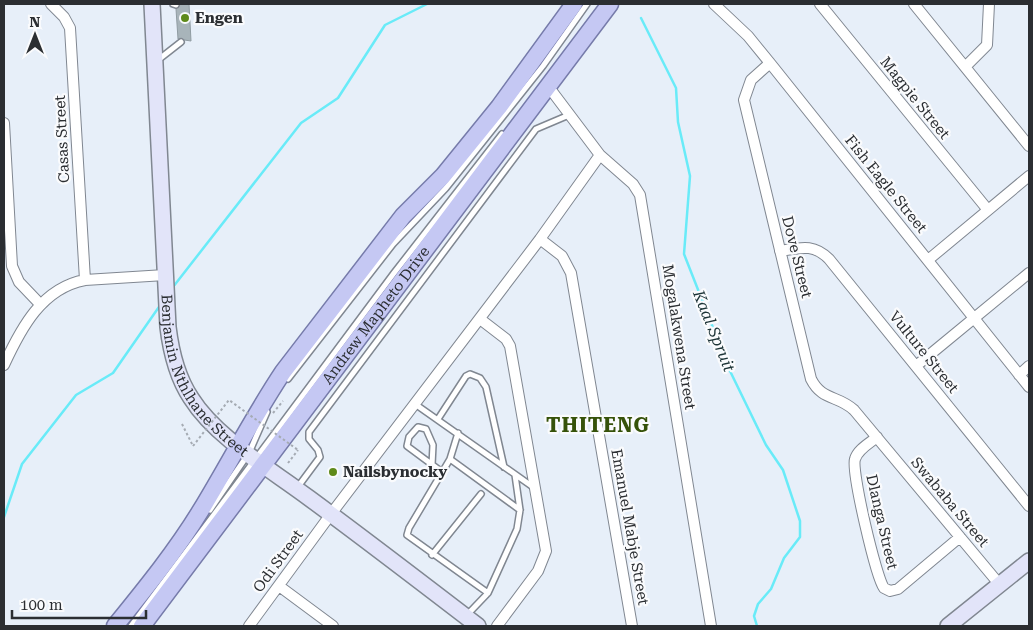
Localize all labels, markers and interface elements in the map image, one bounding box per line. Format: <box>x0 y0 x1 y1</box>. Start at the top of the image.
place label: Engen <box>195 9 243 27</box>
north arrow <box>10 10 60 60</box>
marker: Engen <box>179 12 191 24</box>
text: N <box>30 14 41 30</box>
street label: Magpie Street <box>876 53 954 143</box>
street label: Casas Street <box>51 94 73 183</box>
street label: Fish Eagle Street <box>841 132 931 237</box>
street label: Dove Street <box>778 214 816 300</box>
street label: Andrew Mapheto Drive <box>318 243 434 388</box>
street label: Mogalakwena Street <box>659 263 699 411</box>
water label: Kaal Spruit <box>689 286 739 375</box>
street label: Benjamin Nthlhane Street <box>157 294 252 461</box>
street label: Vulture Street <box>885 307 963 397</box>
district label: THITENG <box>546 413 650 437</box>
street label: Emanuel Mabje Street <box>607 447 653 607</box>
street label: Swababa Street <box>907 453 993 551</box>
place label: Nailsbynocky <box>343 463 447 481</box>
marker: Nailsbynocky <box>327 466 339 478</box>
street label: Dlanga Street <box>862 473 902 572</box>
street label: Odi Street <box>249 526 307 596</box>
scale bar <box>12 588 146 620</box>
text: 100 m <box>20 596 63 614</box>

